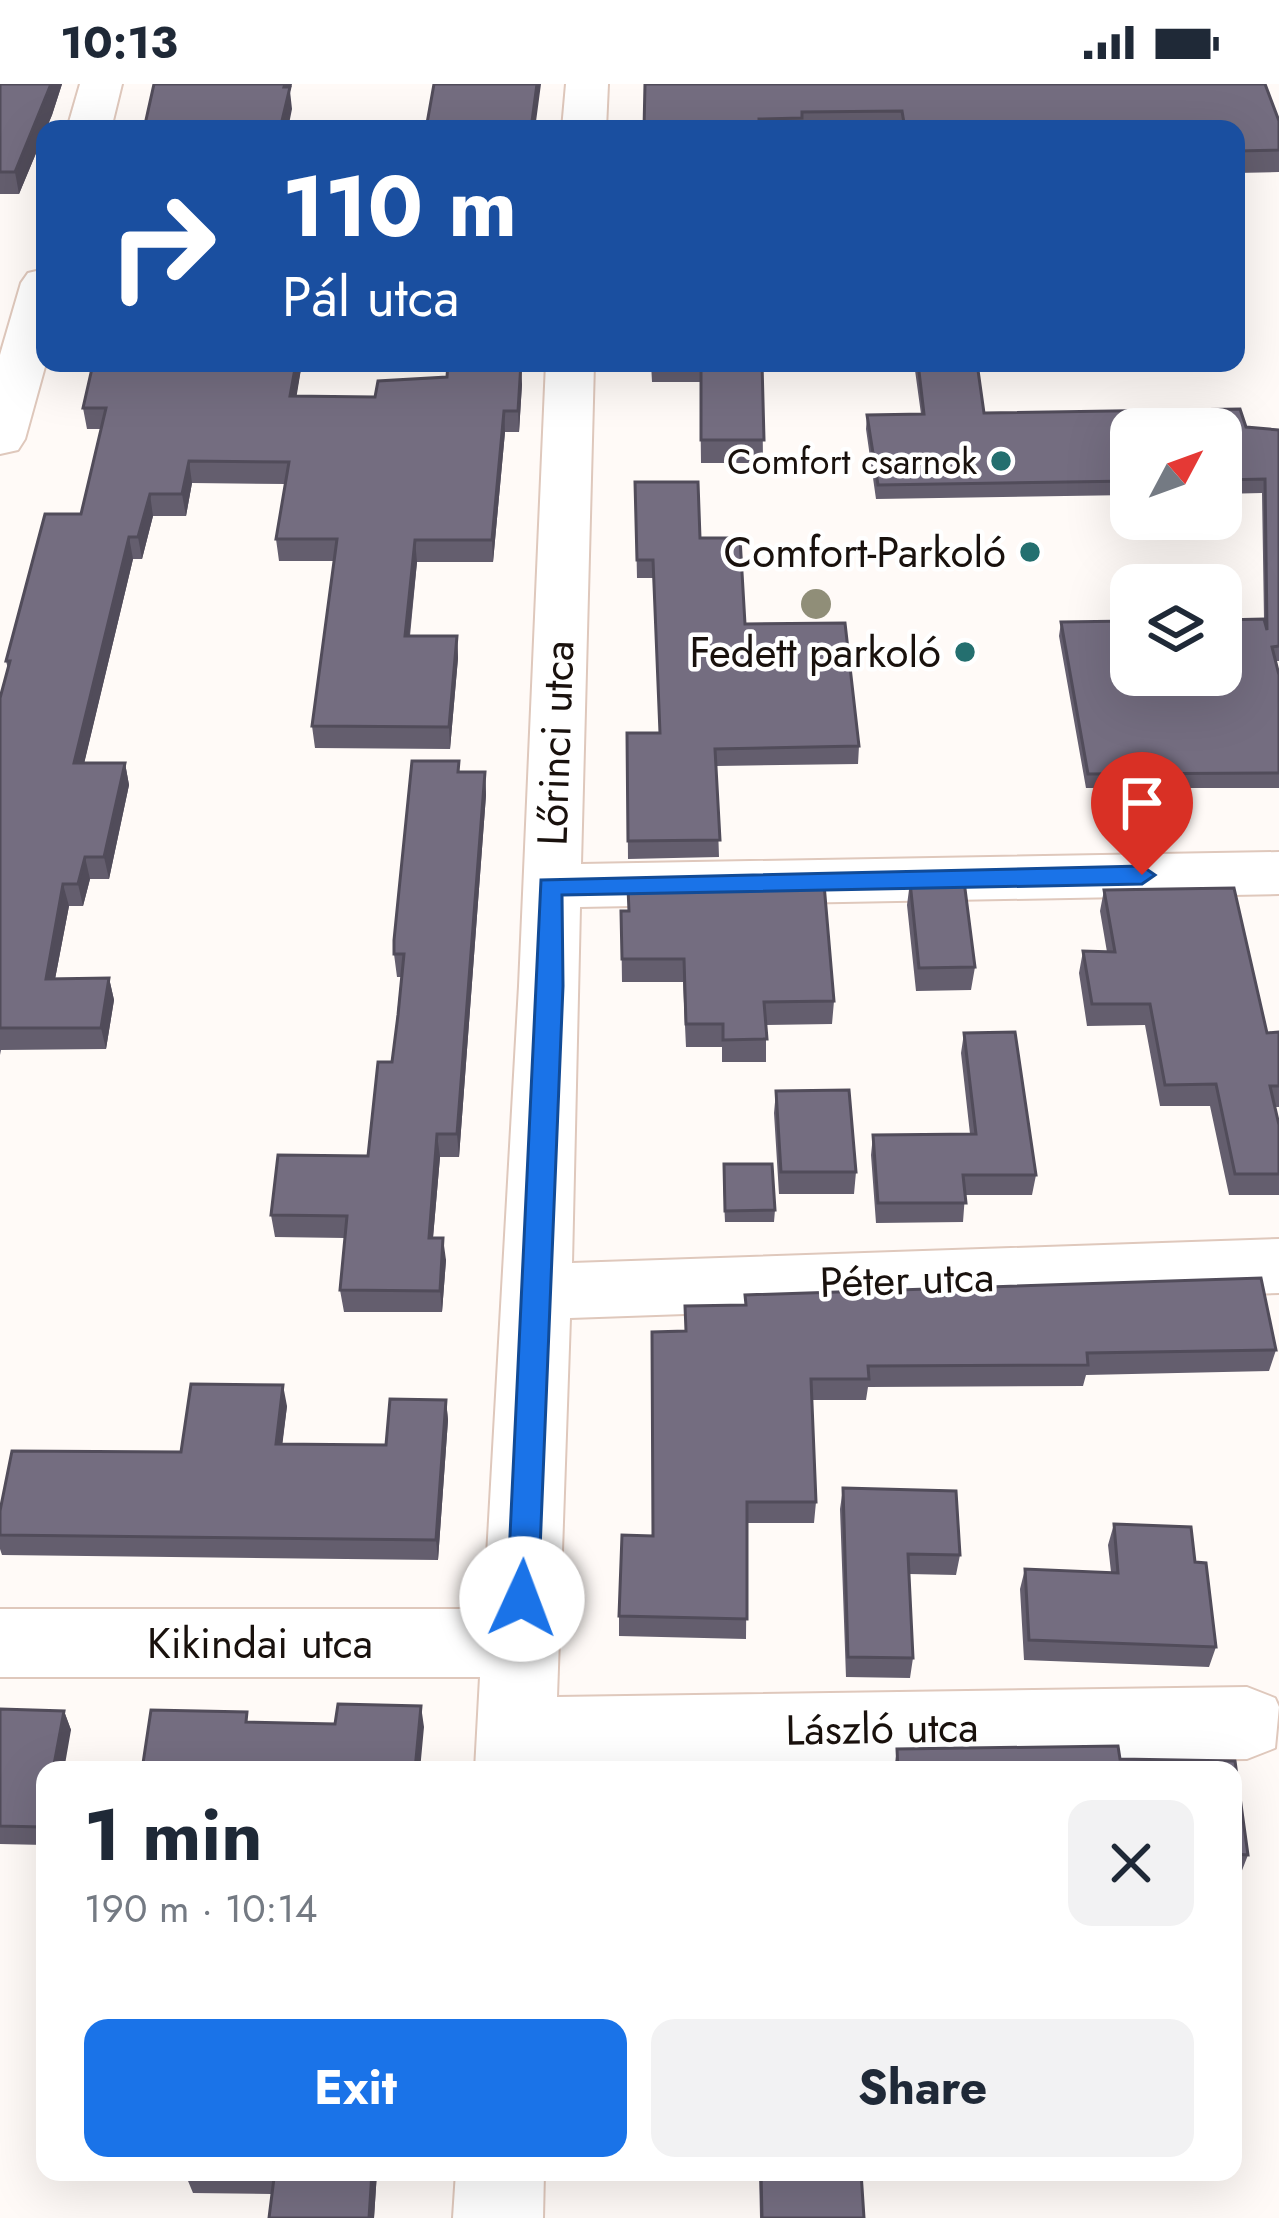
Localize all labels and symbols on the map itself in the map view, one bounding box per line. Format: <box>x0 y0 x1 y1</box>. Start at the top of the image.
north arrow <box>1110 408 1242 540</box>
place label: Comfort csarnok <box>727 435 977 487</box>
marker: Comfort csarnok <box>988 448 1014 474</box>
place label: Comfort-Parkoló <box>724 522 1006 583</box>
marker: Comfort-Parkoló <box>1017 539 1043 565</box>
place label: Fedett parkoló <box>689 622 941 683</box>
street label: Lőrinci utca <box>521 639 590 847</box>
marker: Fedett parkoló <box>952 639 978 665</box>
pin <box>1091 752 1193 875</box>
street label: Péter utca <box>819 1246 995 1313</box>
position arrow <box>459 1536 585 1662</box>
street label: Kikindai utca <box>147 1613 373 1674</box>
street label: László utca <box>785 1696 979 1761</box>

